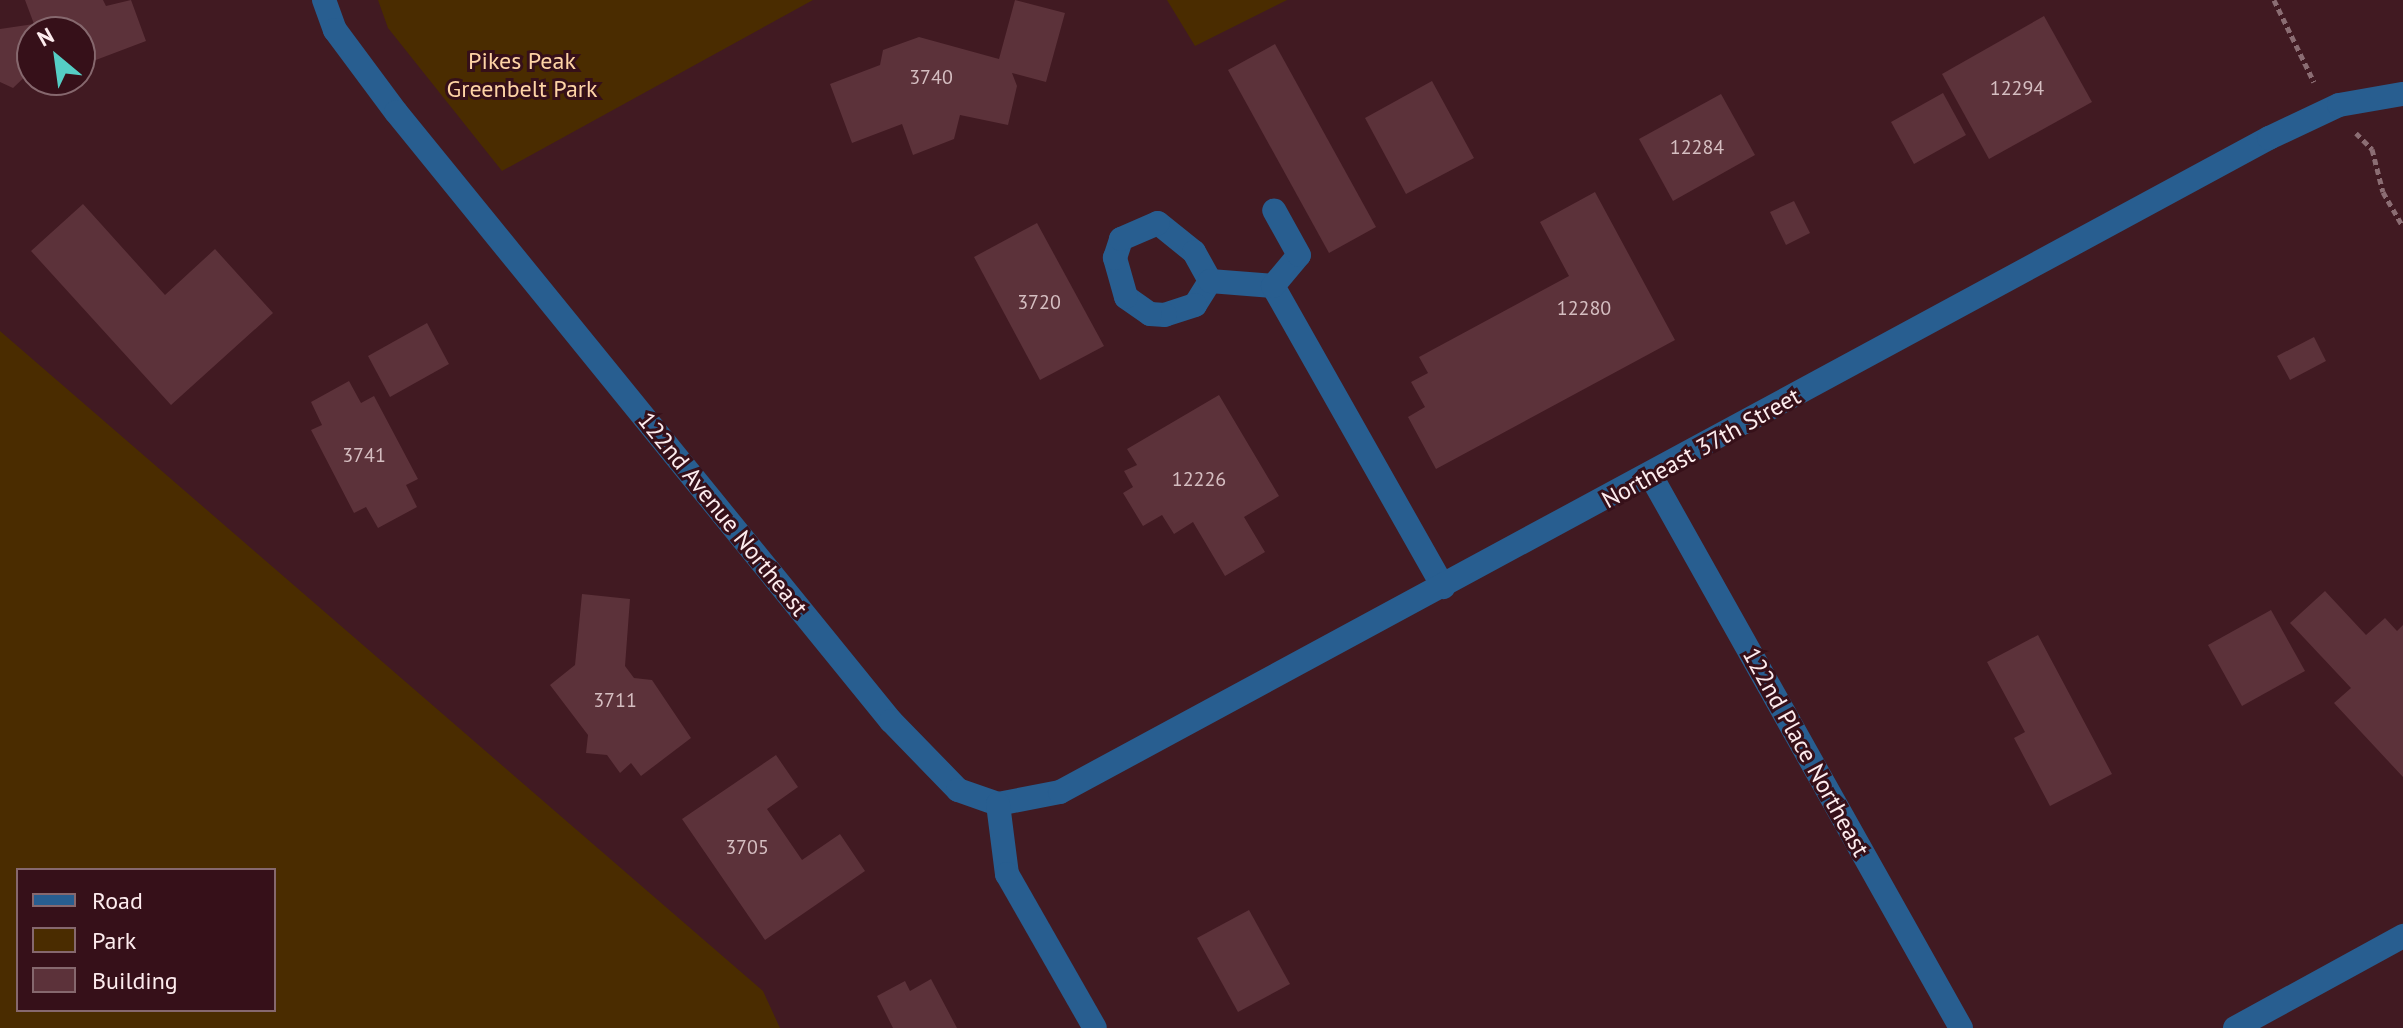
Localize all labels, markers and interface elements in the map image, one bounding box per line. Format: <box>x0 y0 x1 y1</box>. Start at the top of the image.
north arrow <box>16 16 96 96</box>
text: N <box>32 21 58 53</box>
park label: Pikes Peak Greenbelt Park <box>447 47 597 103</box>
house number: 3740 <box>909 65 953 89</box>
house number: 12294 <box>1990 76 2044 100</box>
house number: 12284 <box>1670 135 1724 159</box>
house number: 3720 <box>1017 290 1061 314</box>
house number: 12280 <box>1557 296 1611 320</box>
street label: Northeast 37th Street <box>1597 381 1805 515</box>
street label: 122nd Avenue Northeast <box>632 406 814 622</box>
house number: 3741 <box>342 443 386 467</box>
house number: 12226 <box>1172 467 1226 491</box>
street label: 122nd Place Northeast <box>1737 643 1875 861</box>
house number: 3711 <box>593 688 637 712</box>
house number: 3705 <box>725 835 769 859</box>
legend <box>16 868 276 1012</box>
text: Road <box>92 885 143 916</box>
text: Park <box>92 925 136 956</box>
text: Building <box>92 965 178 996</box>

